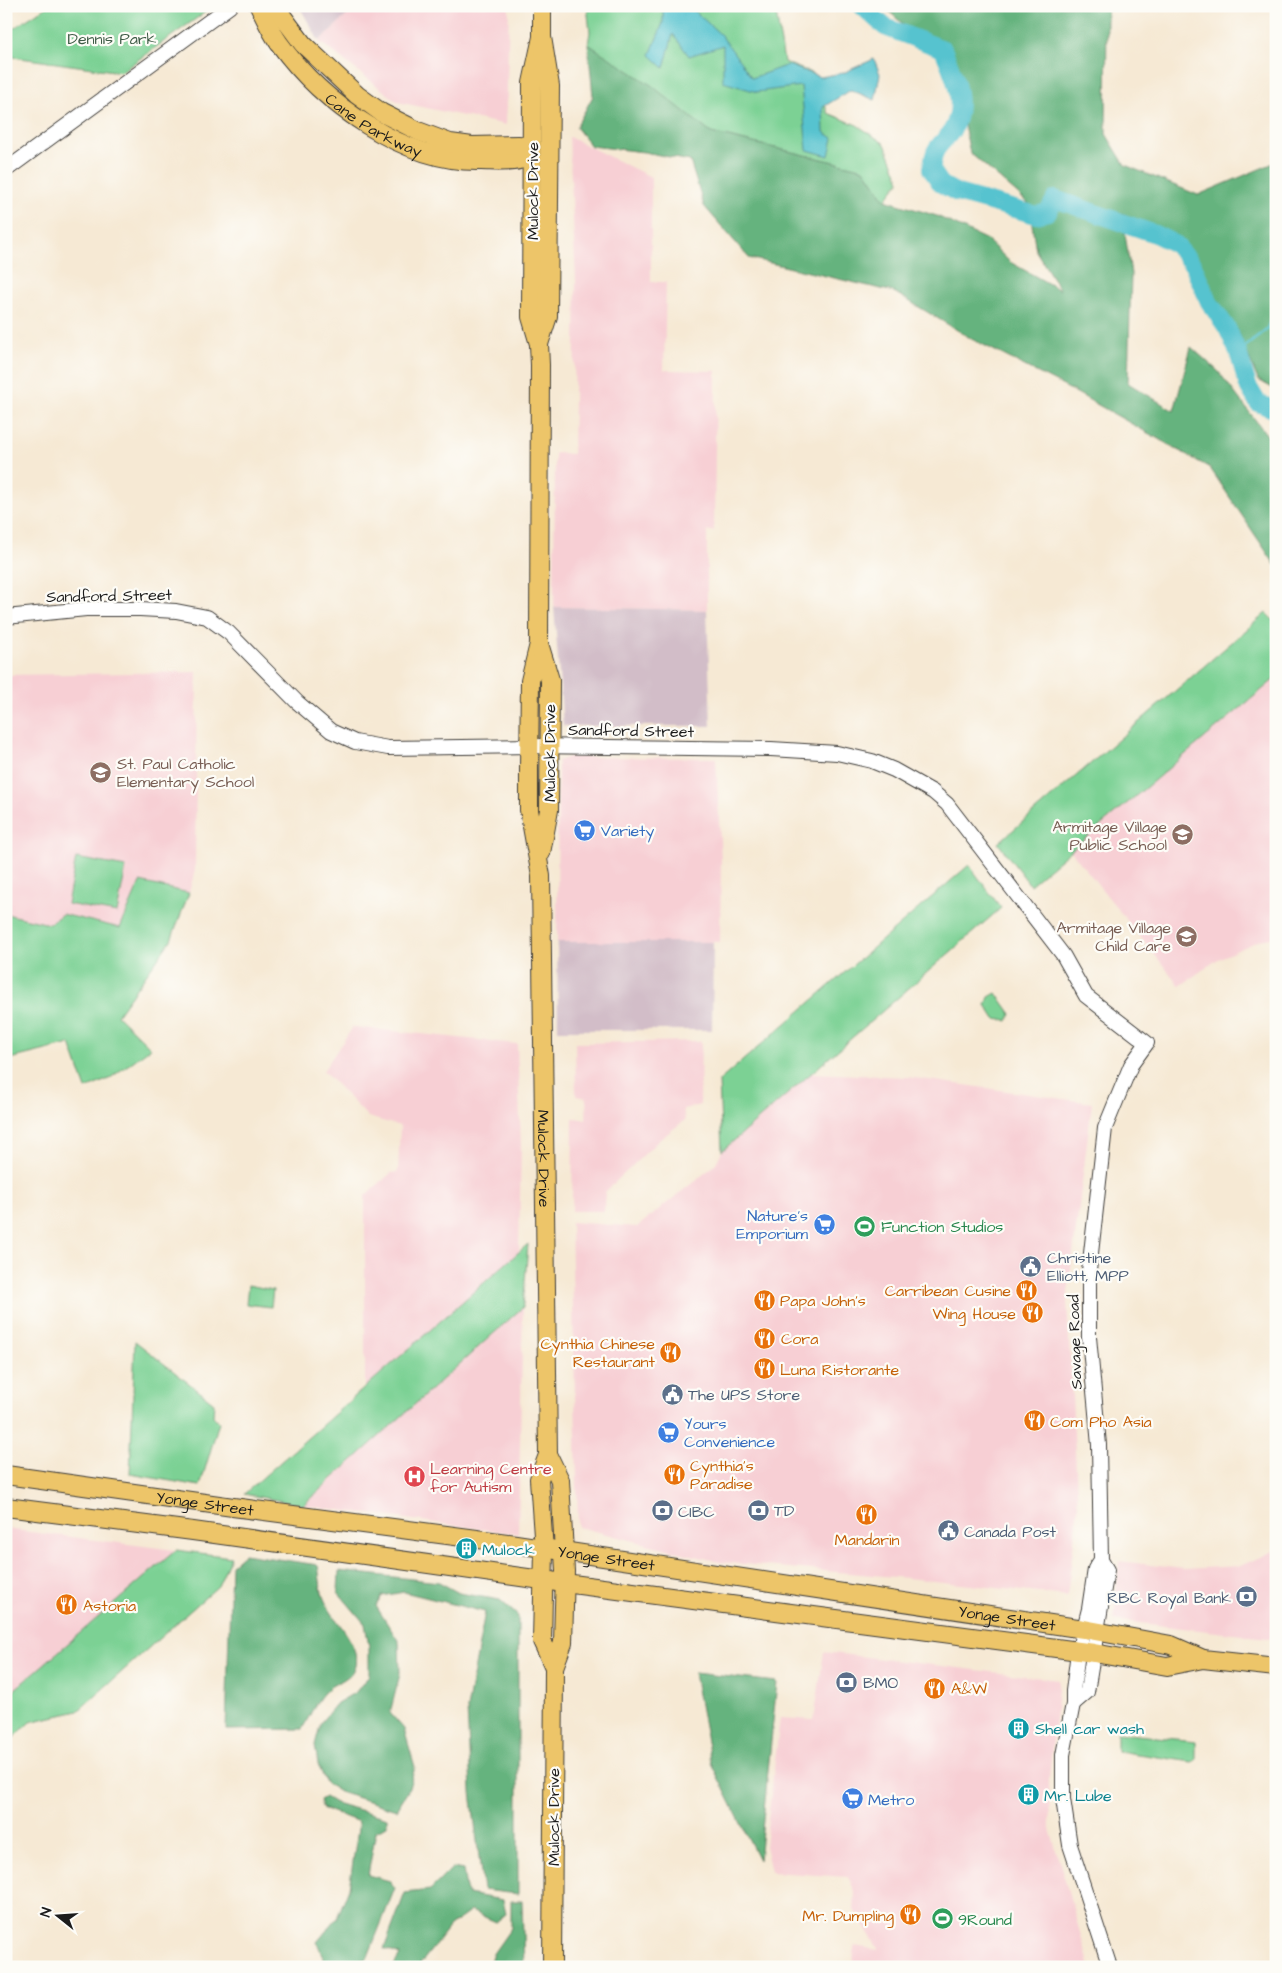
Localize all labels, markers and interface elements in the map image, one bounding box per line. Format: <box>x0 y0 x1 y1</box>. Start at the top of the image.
park label: Dennis Park <box>68 28 157 50</box>
street label: Cane Parkway <box>320 88 425 164</box>
street label: Mulock Drive <box>522 142 544 240</box>
street label: Sandford Street <box>46 584 173 608</box>
street label: Mulock Drive <box>539 704 561 802</box>
street label: Sandford Street <box>568 719 695 743</box>
place label: St. Paul Catholic Elementary School <box>117 753 254 794</box>
school or university icon: St. Paul Catholic Elementary School <box>89 760 113 784</box>
place label: Armitage Village Public School <box>1053 816 1167 856</box>
supermarket icon: Variety <box>573 818 597 842</box>
place label: Variety <box>601 820 655 843</box>
school or university icon: Armitage Village Public School <box>1171 823 1195 847</box>
place label: Armitage Village Child Care <box>1057 917 1171 957</box>
school or university icon: Armitage Village Child Care <box>1175 924 1199 948</box>
street label: Mulock Drive <box>532 1110 555 1208</box>
place label: Nature's Emporium <box>736 1205 809 1245</box>
supermarket icon: Nature's Emporium <box>812 1212 836 1236</box>
sports icon: Function Studios <box>853 1214 877 1238</box>
place label: Function Studios <box>881 1216 1003 1238</box>
place label: Christine Elliott, MPP <box>1047 1247 1129 1287</box>
public building icon: Christine Elliott, MPP <box>1019 1254 1043 1278</box>
restaurant icon: Carribean Cusine <box>1015 1278 1039 1302</box>
place label: Carribean Cusine <box>885 1280 1011 1302</box>
restaurant icon: Papa John's <box>752 1288 776 1312</box>
place label: Papa John's <box>780 1290 866 1312</box>
street label: Savage Road <box>1062 1294 1089 1390</box>
restaurant icon: Wing House <box>1020 1301 1044 1325</box>
place label: Wing House <box>932 1303 1016 1326</box>
restaurant icon: Cora <box>753 1326 777 1350</box>
place label: Cora <box>781 1328 818 1350</box>
place label: Cynthia Chinese Restaurant <box>541 1333 656 1373</box>
restaurant icon: Cynthia Chinese Restaurant <box>659 1340 683 1364</box>
restaurant icon: Luna Ristorante <box>752 1357 776 1381</box>
place label: Luna Ristorante <box>780 1359 900 1381</box>
public building icon: The UPS Store <box>660 1382 684 1406</box>
place label: The UPS Store <box>688 1384 800 1406</box>
restaurant icon: Com Pho Asia <box>1022 1409 1046 1433</box>
place label: Com Pho Asia <box>1050 1411 1152 1433</box>
place label: Yours Convenience <box>684 1413 775 1453</box>
supermarket icon: Yours Convenience <box>656 1420 680 1444</box>
place label: Cynthia's Paradise <box>690 1455 754 1495</box>
place label: Learning Centre for Autism <box>430 1458 552 1498</box>
restaurant icon: Cynthia's Paradise <box>662 1462 686 1486</box>
hospital icon: Learning Centre for Autism <box>402 1465 426 1489</box>
street label: Yonge Street <box>155 1486 256 1522</box>
bank icon: TD <box>746 1498 770 1522</box>
bank icon: CIBC <box>650 1499 674 1523</box>
place label: TD <box>774 1500 794 1522</box>
place label: CIBC <box>678 1501 714 1523</box>
restaurant icon: Mandarin <box>855 1503 879 1527</box>
public building icon: Canada Post <box>936 1519 960 1543</box>
place label: Canada Post <box>964 1521 1057 1543</box>
place label: Mandarin <box>835 1529 899 1551</box>
building icon: Mulock <box>454 1537 478 1561</box>
place label: Mulock <box>482 1539 535 1561</box>
street label: Yonge Street <box>556 1540 657 1577</box>
bank icon: RBC Royal Bank <box>1235 1585 1259 1609</box>
place label: RBC Royal Bank <box>1107 1587 1231 1610</box>
restaurant icon: Astoria <box>55 1593 79 1617</box>
place label: Astoria <box>83 1595 136 1617</box>
street label: Yonge Street <box>957 1600 1057 1637</box>
bank icon: BMO <box>835 1670 859 1694</box>
place label: BMO <box>863 1672 899 1694</box>
restaurant icon: A&W <box>923 1676 947 1700</box>
place label: A&W <box>951 1678 987 1700</box>
building icon: Shell car wash <box>1007 1716 1031 1740</box>
place label: Shell car wash <box>1035 1718 1144 1740</box>
street label: Mulock Drive <box>543 1768 565 1866</box>
building icon: Mr. Lube <box>1016 1783 1040 1807</box>
place label: Mr. Lube <box>1044 1785 1112 1807</box>
supermarket icon: Metro <box>840 1787 864 1811</box>
place label: Metro <box>868 1789 914 1811</box>
north arrow <box>32 1890 82 1940</box>
restaurant icon: Mr. Dumpling <box>898 1903 922 1927</box>
text: N <box>36 1905 57 1920</box>
place label: Mr. Dumpling <box>802 1905 894 1928</box>
sports icon: 9Round <box>930 1907 954 1931</box>
place label: 9Round <box>958 1909 1012 1931</box>

